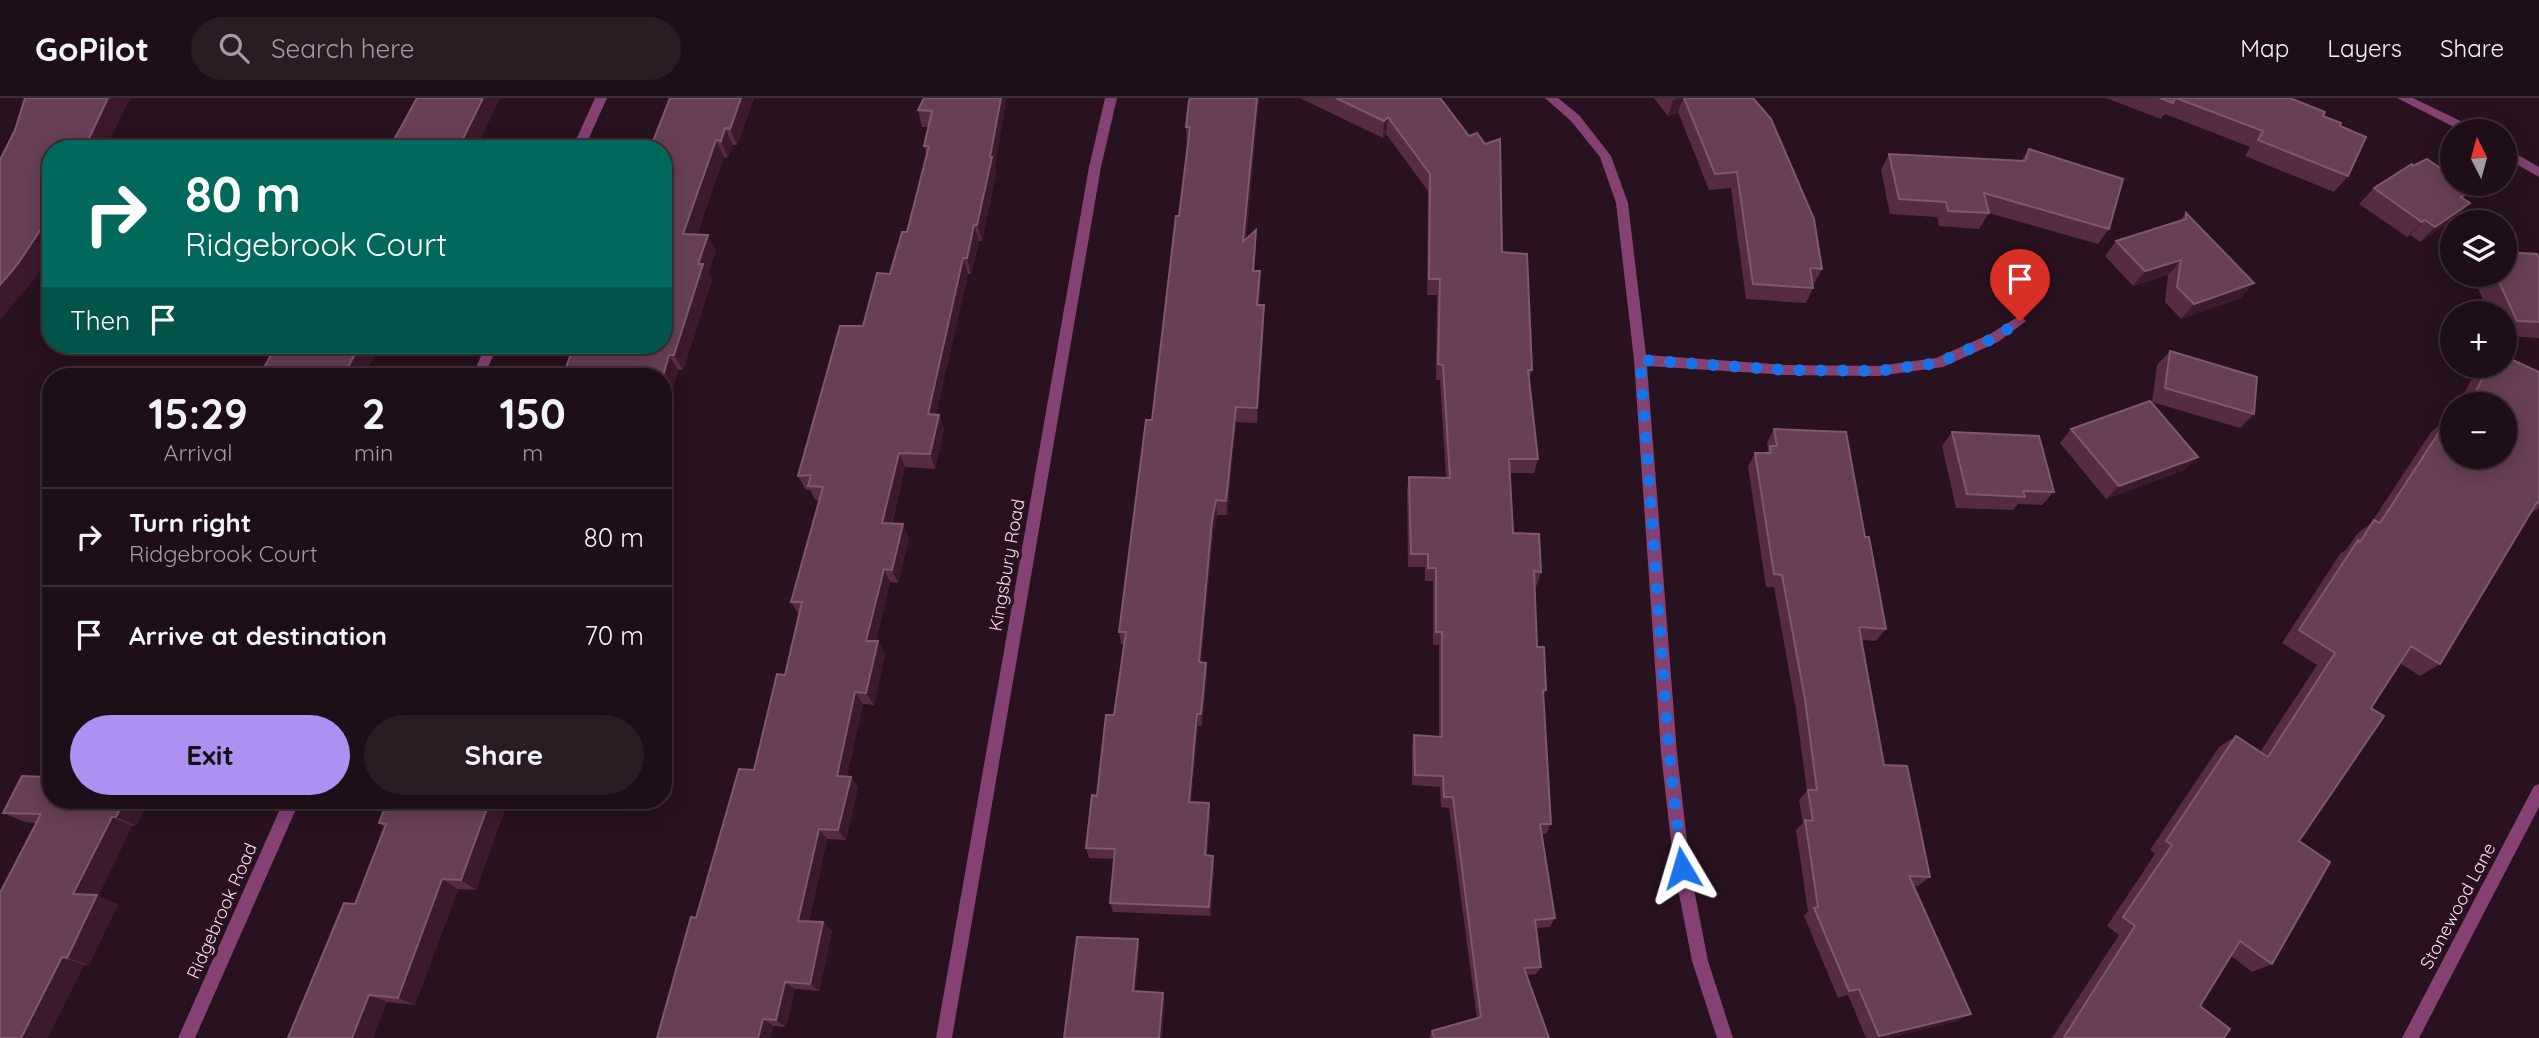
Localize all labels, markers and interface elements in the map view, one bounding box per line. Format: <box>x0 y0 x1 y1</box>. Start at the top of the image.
search box <box>191 17 681 80</box>
text: GoPilot <box>35 28 149 69</box>
icon: search <box>215 29 253 67</box>
text: Search here <box>271 32 414 65</box>
text: Map <box>2240 33 2289 63</box>
text: Layers <box>2327 33 2402 63</box>
text: Share <box>2440 33 2504 63</box>
north arrow <box>2440 119 2516 196</box>
map controls <box>2440 119 2517 469</box>
text: 80 m <box>185 163 301 224</box>
icon: right <box>70 168 161 259</box>
button: layers <box>2440 210 2517 287</box>
text: Ridgebrook Court <box>185 224 447 264</box>
pin <box>1990 249 2050 321</box>
icon: arrive <box>2001 260 2039 298</box>
icon: arrive <box>144 301 182 339</box>
button: + <box>2440 301 2517 378</box>
text: Then <box>70 304 130 337</box>
text: 15:29 <box>148 387 248 440</box>
text: 2 <box>362 387 386 440</box>
text: 150 <box>499 387 566 440</box>
button: − <box>2440 392 2517 469</box>
text: Arrival <box>164 438 232 467</box>
text: min <box>354 438 393 467</box>
text: m <box>522 438 543 467</box>
street label: Kingsbury Road <box>984 497 1029 633</box>
text: Turn right <box>129 506 251 539</box>
icon: right <box>70 518 108 556</box>
text: 80 m <box>584 521 644 554</box>
text: Ridgebrook Court <box>129 539 317 568</box>
icon: arrive <box>70 616 108 654</box>
text: Arrive at destination <box>129 619 387 652</box>
text: 70 m <box>584 619 644 652</box>
button: Exit <box>70 715 350 795</box>
button: Share <box>364 715 644 795</box>
position arrow <box>1645 831 1719 905</box>
street label: Ridgebrook Road <box>181 839 262 982</box>
street label: Stonewood Lane <box>2415 839 2501 973</box>

